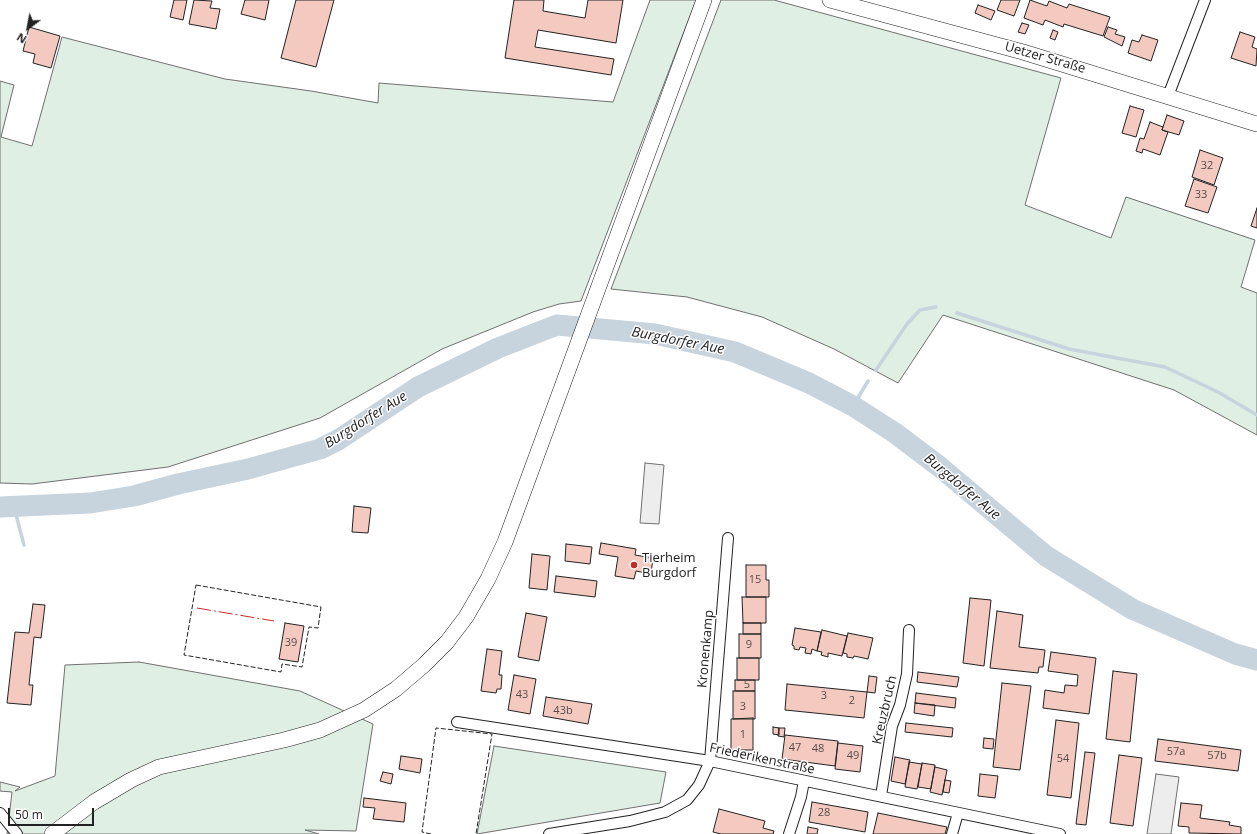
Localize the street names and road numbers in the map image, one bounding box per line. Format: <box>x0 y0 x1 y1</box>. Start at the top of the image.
street label: Uetzer Straße <box>1003 39 1087 77</box>
street label: Kronenkamp <box>695 609 717 689</box>
street label: Kreuzbruch <box>870 674 900 746</box>
street label: Friederikenstraße <box>708 740 816 778</box>

